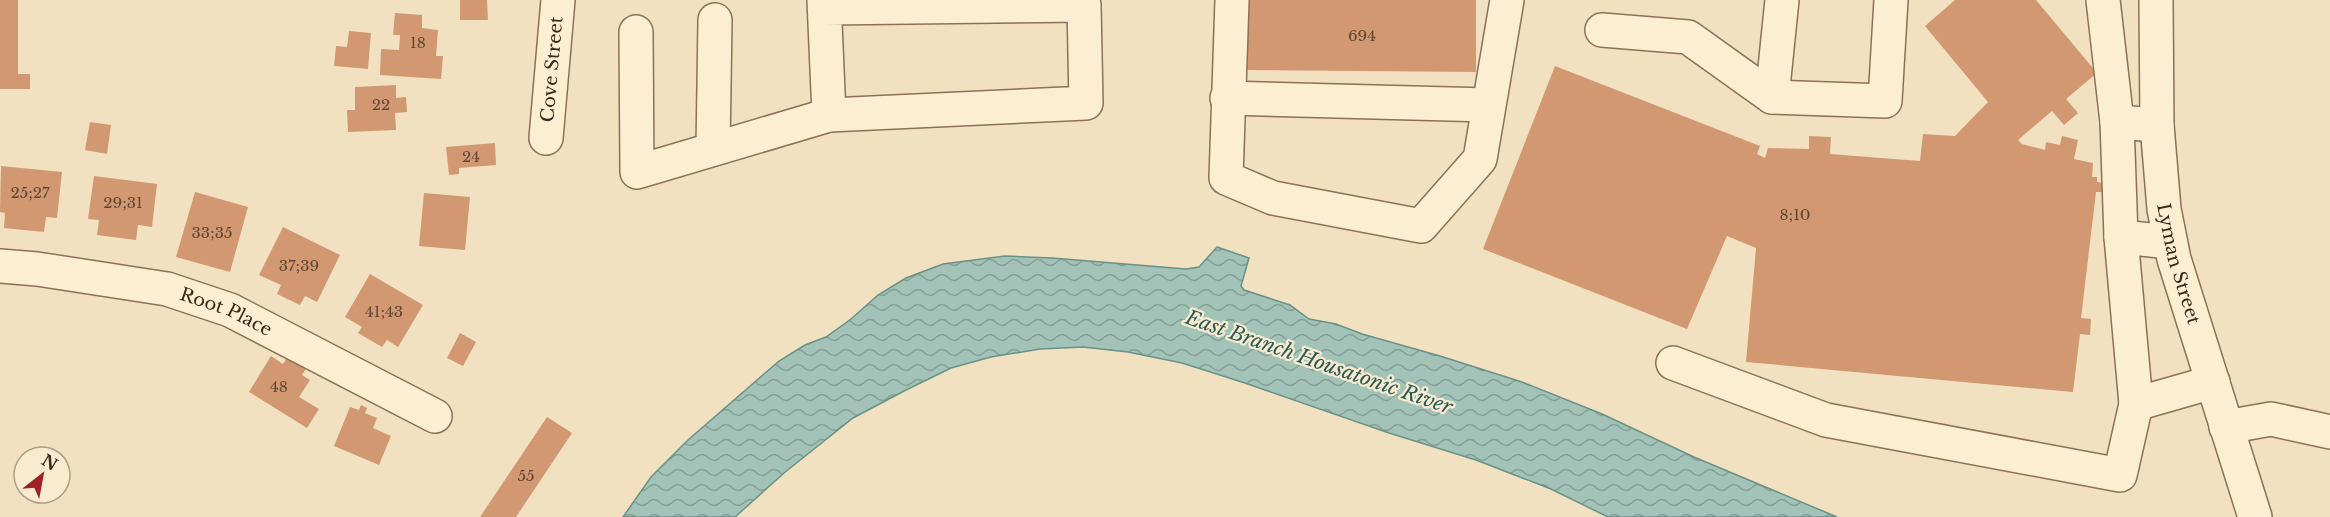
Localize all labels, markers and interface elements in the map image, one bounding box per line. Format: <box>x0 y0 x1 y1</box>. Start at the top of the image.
street label: Cove Street <box>536 15 568 123</box>
house number: 694 <box>1348 26 1376 45</box>
house number: 18 <box>410 33 426 52</box>
house number: 22 <box>372 95 390 114</box>
house number: 24 <box>462 147 480 166</box>
house number: 25;27 <box>10 183 50 202</box>
house number: 29;31 <box>103 193 143 212</box>
street label: Lyman Street <box>2152 201 2205 327</box>
house number: 8;10 <box>1779 205 1811 224</box>
house number: 33;35 <box>192 223 232 242</box>
house number: 37;39 <box>279 256 319 275</box>
street label: Root Place <box>177 283 276 341</box>
house number: 41;43 <box>365 302 403 321</box>
water label: East Branch Housatonic River <box>1182 305 1456 419</box>
house number: 48 <box>270 377 288 396</box>
north arrow <box>12 445 72 505</box>
text: N <box>38 450 61 475</box>
house number: 55 <box>517 466 535 485</box>

